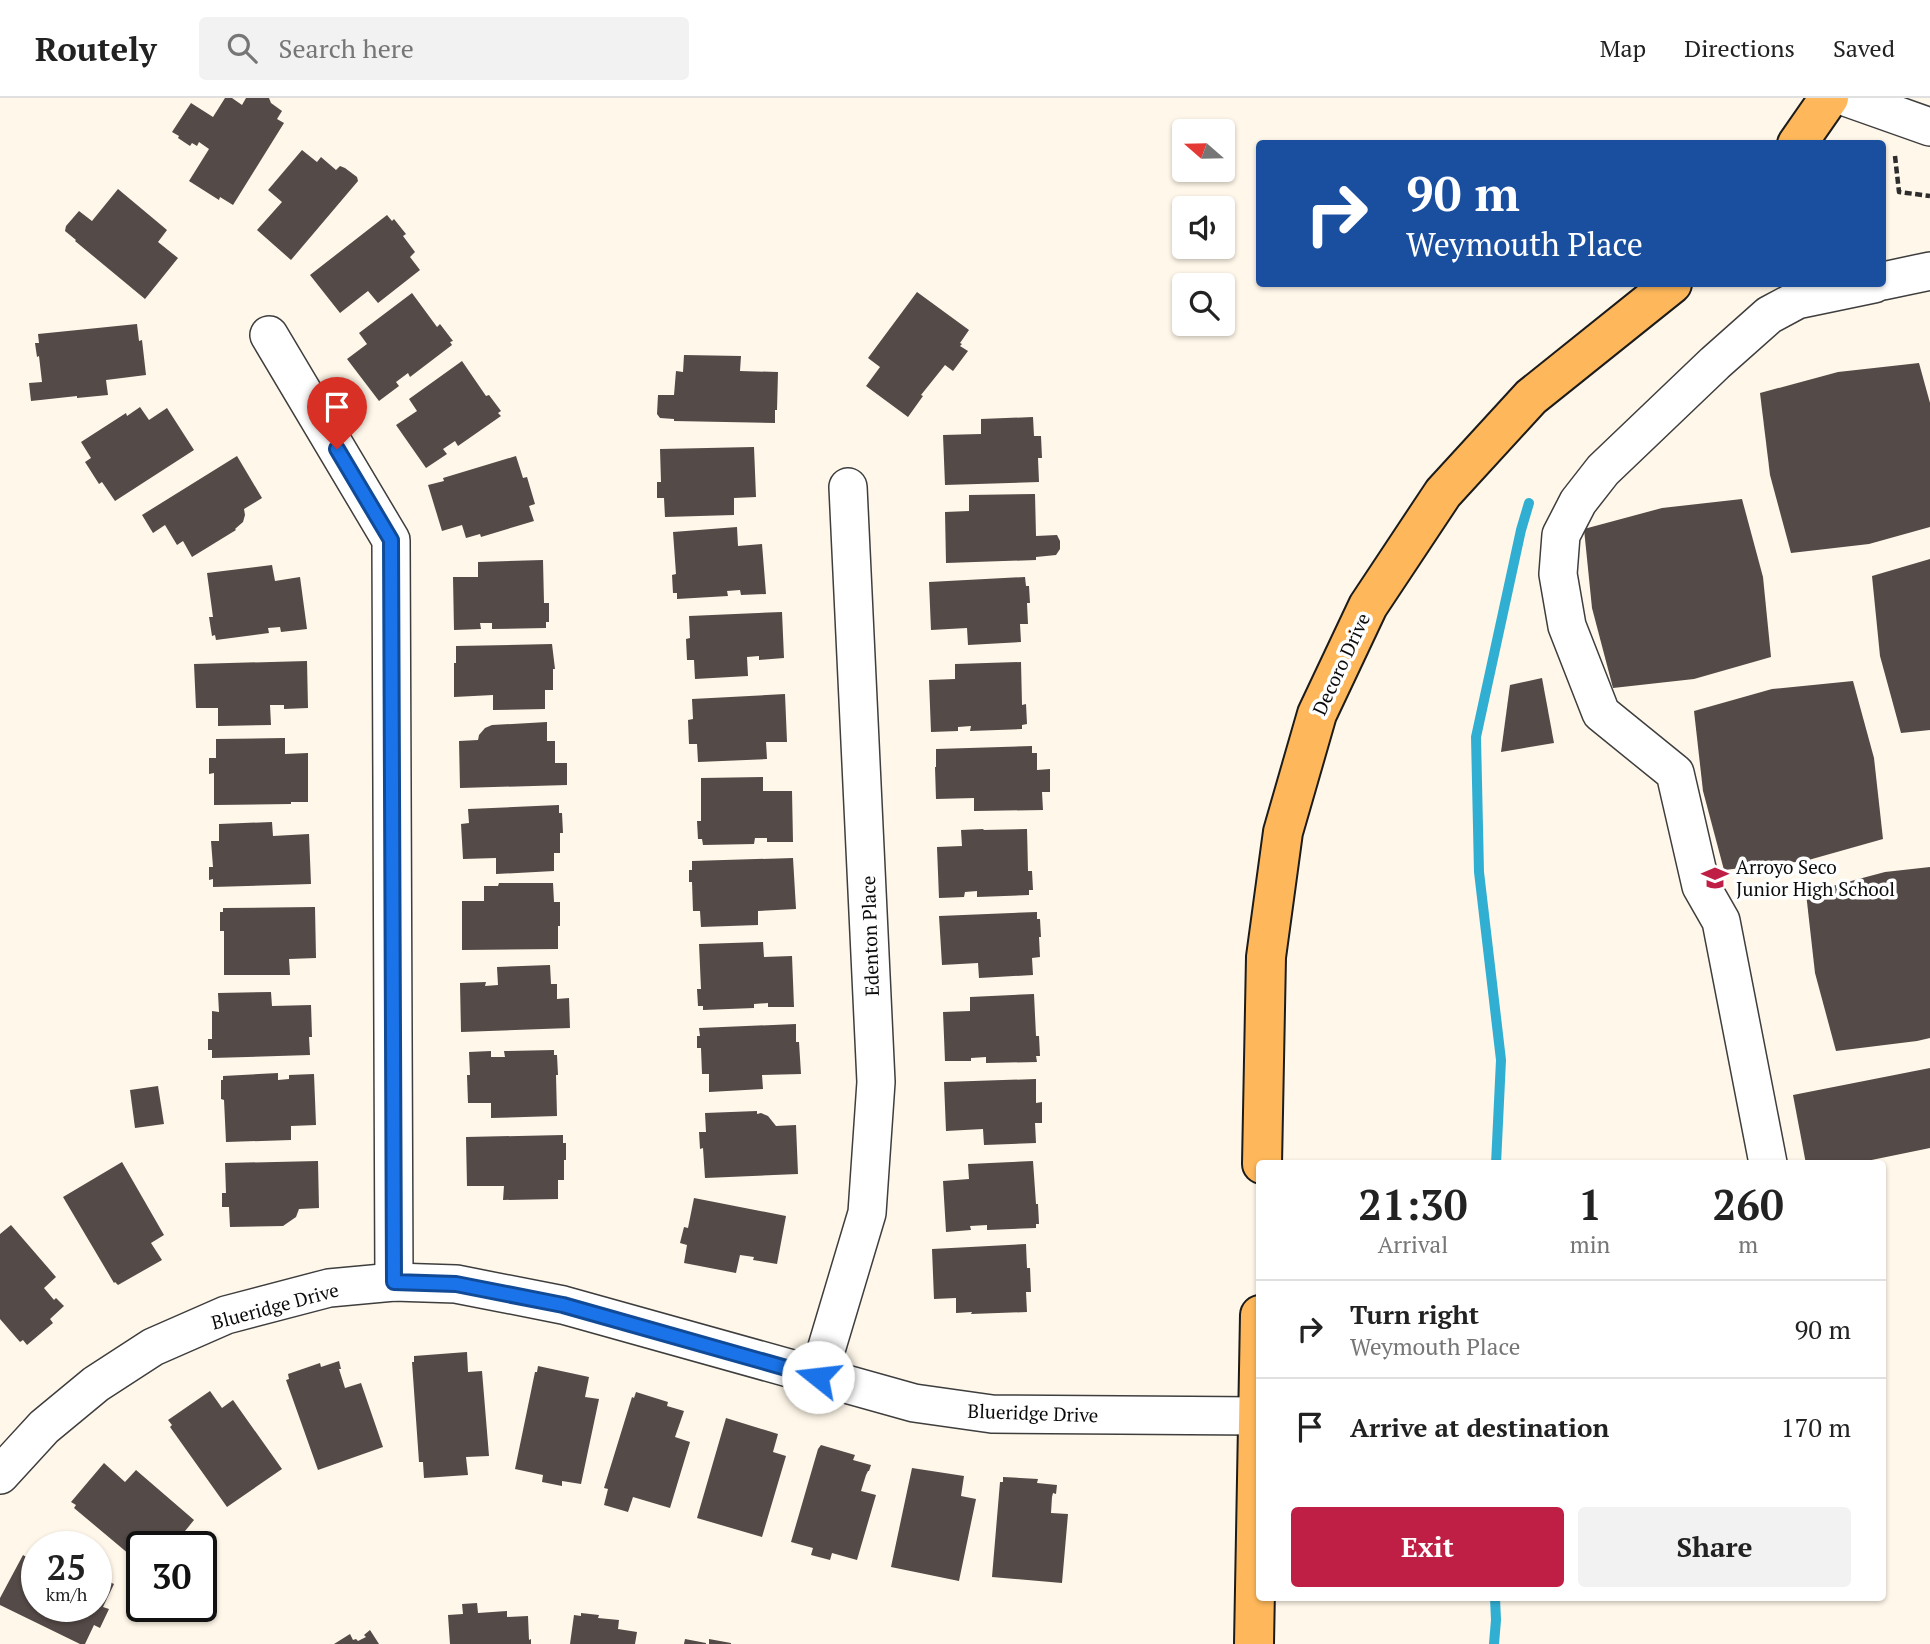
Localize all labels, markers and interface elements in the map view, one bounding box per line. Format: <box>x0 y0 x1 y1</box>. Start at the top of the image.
search box <box>199 17 689 80</box>
text: Routely <box>35 27 157 70</box>
icon: search <box>223 29 261 67</box>
text: Search here <box>279 31 414 65</box>
text: Map <box>1600 32 1646 64</box>
text: Directions <box>1684 32 1795 64</box>
text: Saved <box>1833 32 1895 64</box>
north arrow <box>1172 119 1236 182</box>
map controls <box>1172 119 1235 336</box>
text: 90 m <box>1406 160 1520 225</box>
icon: right <box>1291 168 1382 259</box>
button: sound <box>1172 196 1235 259</box>
text: Weymouth Place <box>1406 223 1643 265</box>
button: search <box>1172 273 1235 336</box>
pin <box>307 377 367 449</box>
icon: arrive <box>318 388 356 426</box>
street label: Decoro Drive <box>1306 609 1375 719</box>
place label: Arroyo Seco Junior High School <box>1736 854 1895 901</box>
school or university icon: Arroyo Seco Junior High School <box>1700 863 1730 893</box>
street label: Edenton Place <box>855 875 884 997</box>
text: 21:30 <box>1358 1176 1468 1232</box>
text: 1 <box>1578 1176 1602 1232</box>
text: 260 <box>1713 1176 1784 1232</box>
text: Arrival <box>1378 1229 1448 1260</box>
text: min <box>1570 1229 1610 1260</box>
text: m <box>1738 1229 1758 1260</box>
street label: Blueridge Drive <box>208 1277 341 1335</box>
text: Turn right <box>1350 1297 1479 1331</box>
icon: right <box>1291 1310 1329 1348</box>
text: 90 m <box>1795 1312 1851 1346</box>
text: Weymouth Place <box>1350 1331 1520 1362</box>
position arrow <box>781 1340 855 1414</box>
street label: Blueridge Drive <box>967 1398 1099 1427</box>
icon: arrive <box>1291 1408 1329 1446</box>
text: Arrive at destination <box>1350 1410 1609 1444</box>
text: 170 m <box>1781 1410 1851 1444</box>
button: Exit <box>1291 1507 1564 1587</box>
button: Share <box>1578 1507 1851 1587</box>
speed limit sign: 30 <box>126 1531 217 1622</box>
text: 25 <box>47 1544 86 1590</box>
text: km/h <box>46 1582 87 1606</box>

